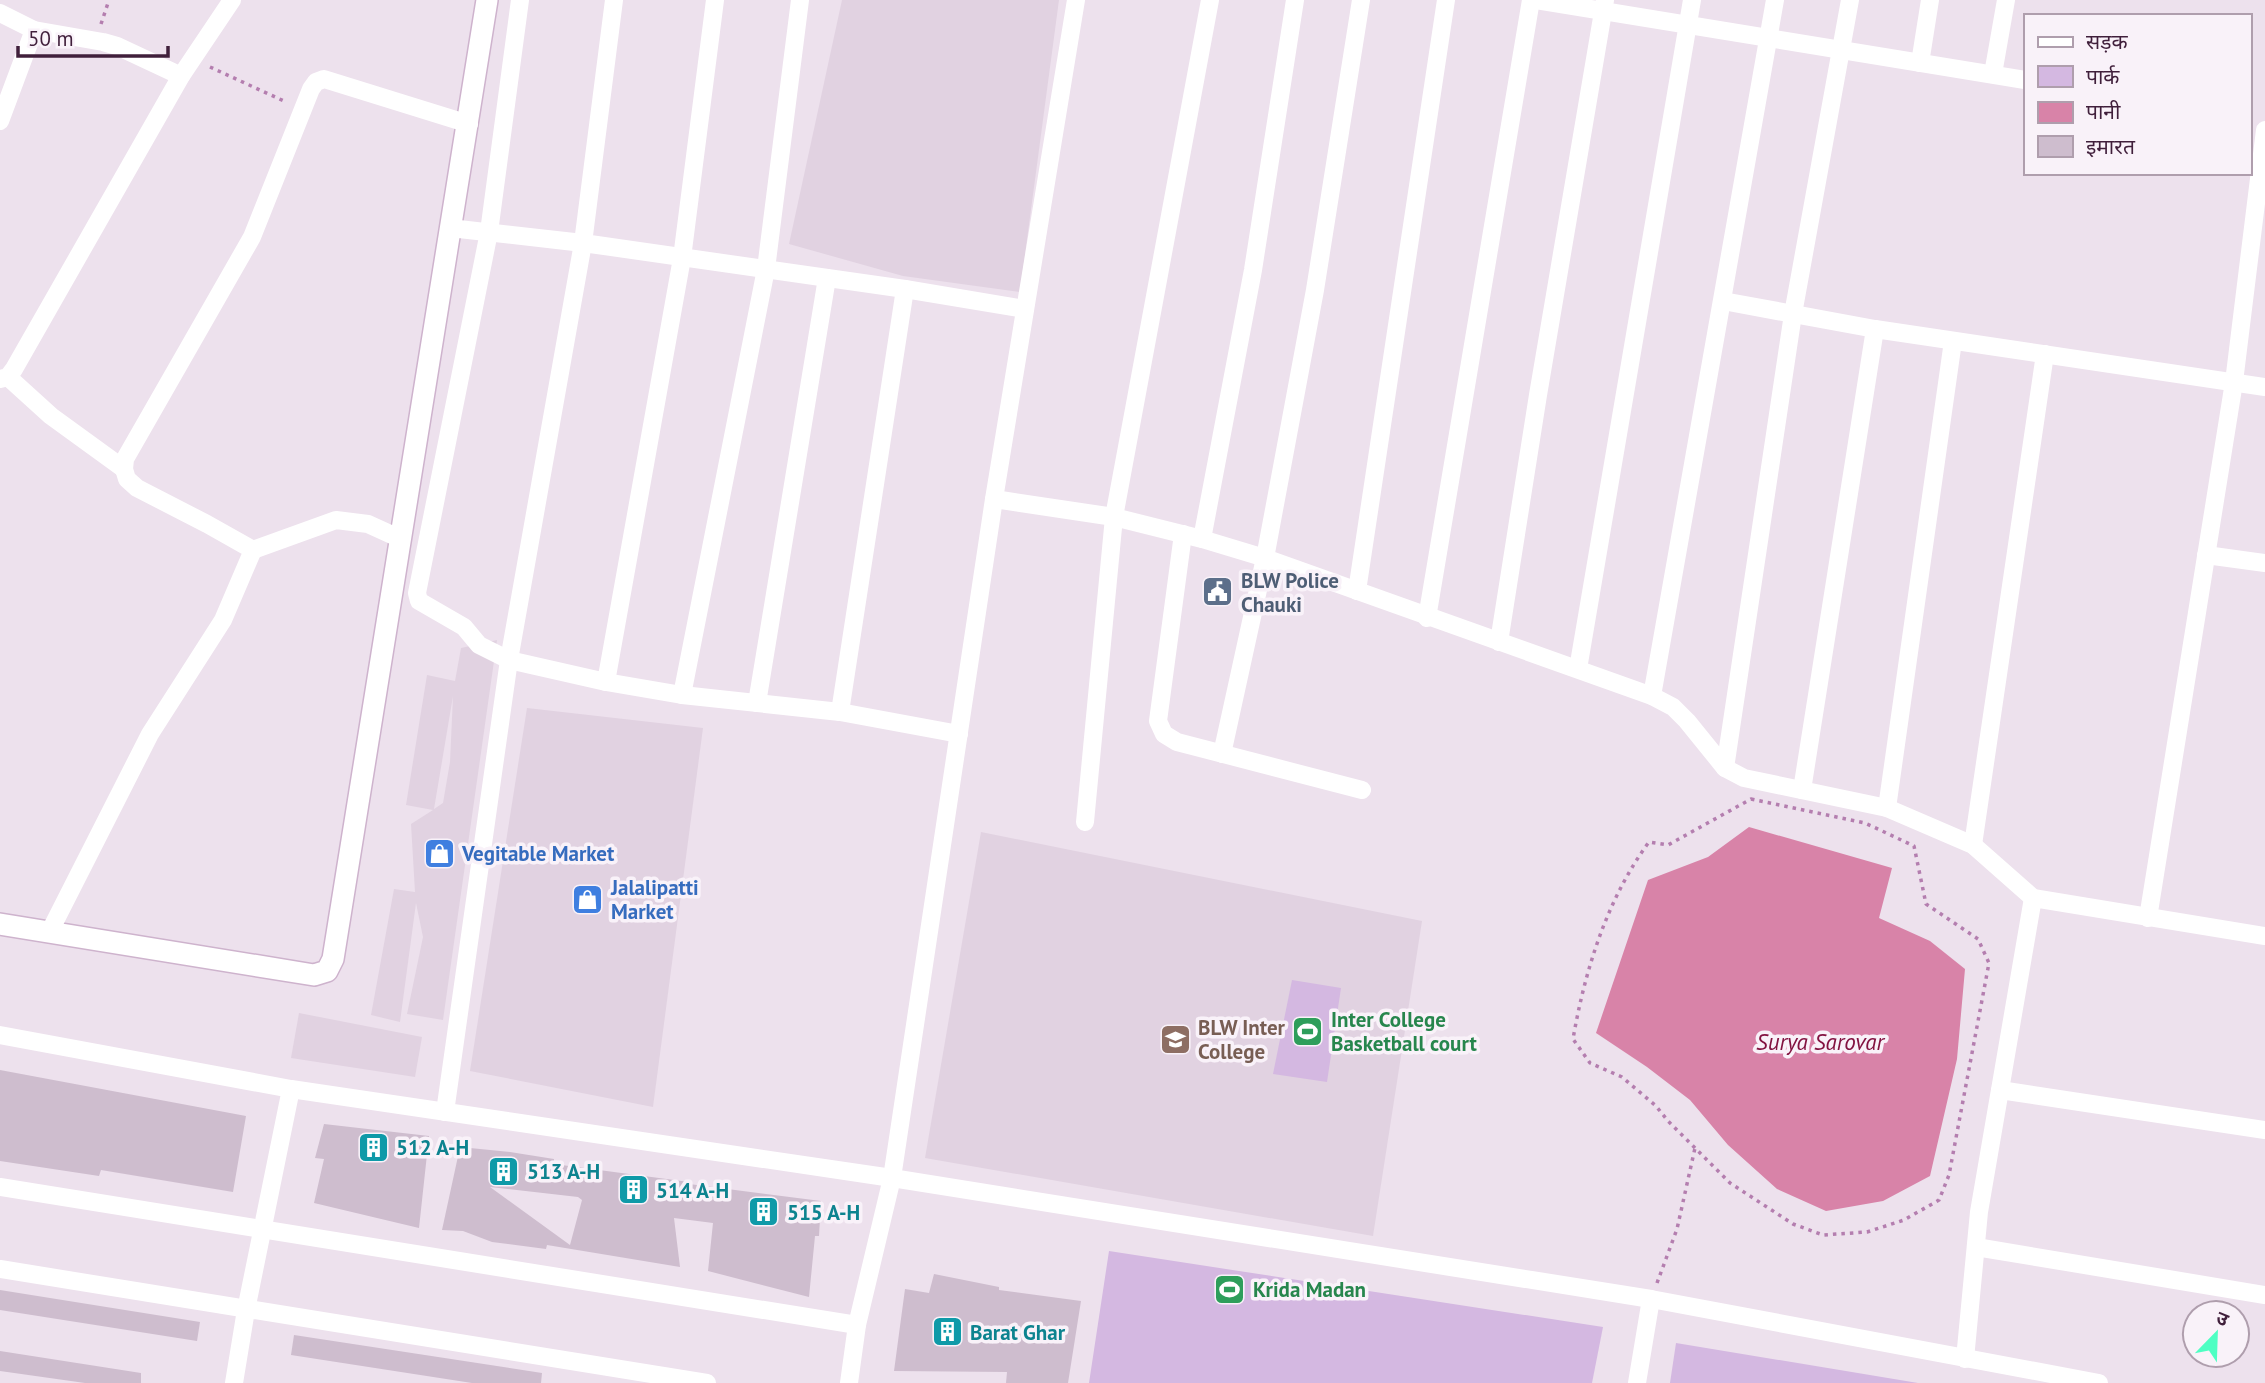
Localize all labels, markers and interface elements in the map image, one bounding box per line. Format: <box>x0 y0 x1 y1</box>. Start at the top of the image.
scale bar <box>18 14 168 58</box>
legend <box>2024 14 2251 175</box>
text: 50 m <box>28 25 74 52</box>
text: सड़क <box>2086 28 2128 55</box>
text: पार्क <box>2086 63 2120 90</box>
text: पानी <box>2086 98 2121 125</box>
text: इमारत <box>2086 133 2136 160</box>
place label: BLW Police Chauki <box>1241 567 1339 618</box>
public building icon: BLW Police Chauki <box>1201 575 1235 609</box>
shop icon: Vegitable Market <box>422 836 456 870</box>
place label: Vegitable Market <box>461 840 615 867</box>
place label: Jalalipatti Market <box>610 874 699 925</box>
shop icon: Jalalipatti Market <box>571 882 605 916</box>
place label: Inter College Basketball court <box>1331 1006 1477 1057</box>
place label: BLW Inter College <box>1198 1014 1286 1065</box>
sports icon: Inter College Basketball court <box>1291 1014 1325 1048</box>
school or university icon: BLW Inter College <box>1158 1022 1192 1056</box>
water label: Surya Sarovar <box>1756 1027 1885 1056</box>
building icon: 512 A-H <box>356 1130 390 1164</box>
place label: 512 A-H <box>396 1134 469 1161</box>
building icon: 513 A-H <box>487 1154 521 1188</box>
place label: 513 A-H <box>527 1158 600 1185</box>
building icon: 514 A-H <box>616 1173 650 1207</box>
place label: 514 A-H <box>656 1177 729 1204</box>
building icon: 515 A-H <box>747 1195 781 1229</box>
place label: 515 A-H <box>787 1199 860 1226</box>
sports icon: Krida Madan <box>1213 1272 1247 1306</box>
place label: Krida Madan <box>1253 1276 1366 1303</box>
north arrow <box>2181 1299 2251 1369</box>
text: उ <box>2213 1305 2233 1332</box>
building icon: Barat Ghar <box>930 1315 964 1349</box>
place label: Barat Ghar <box>970 1319 1066 1346</box>

